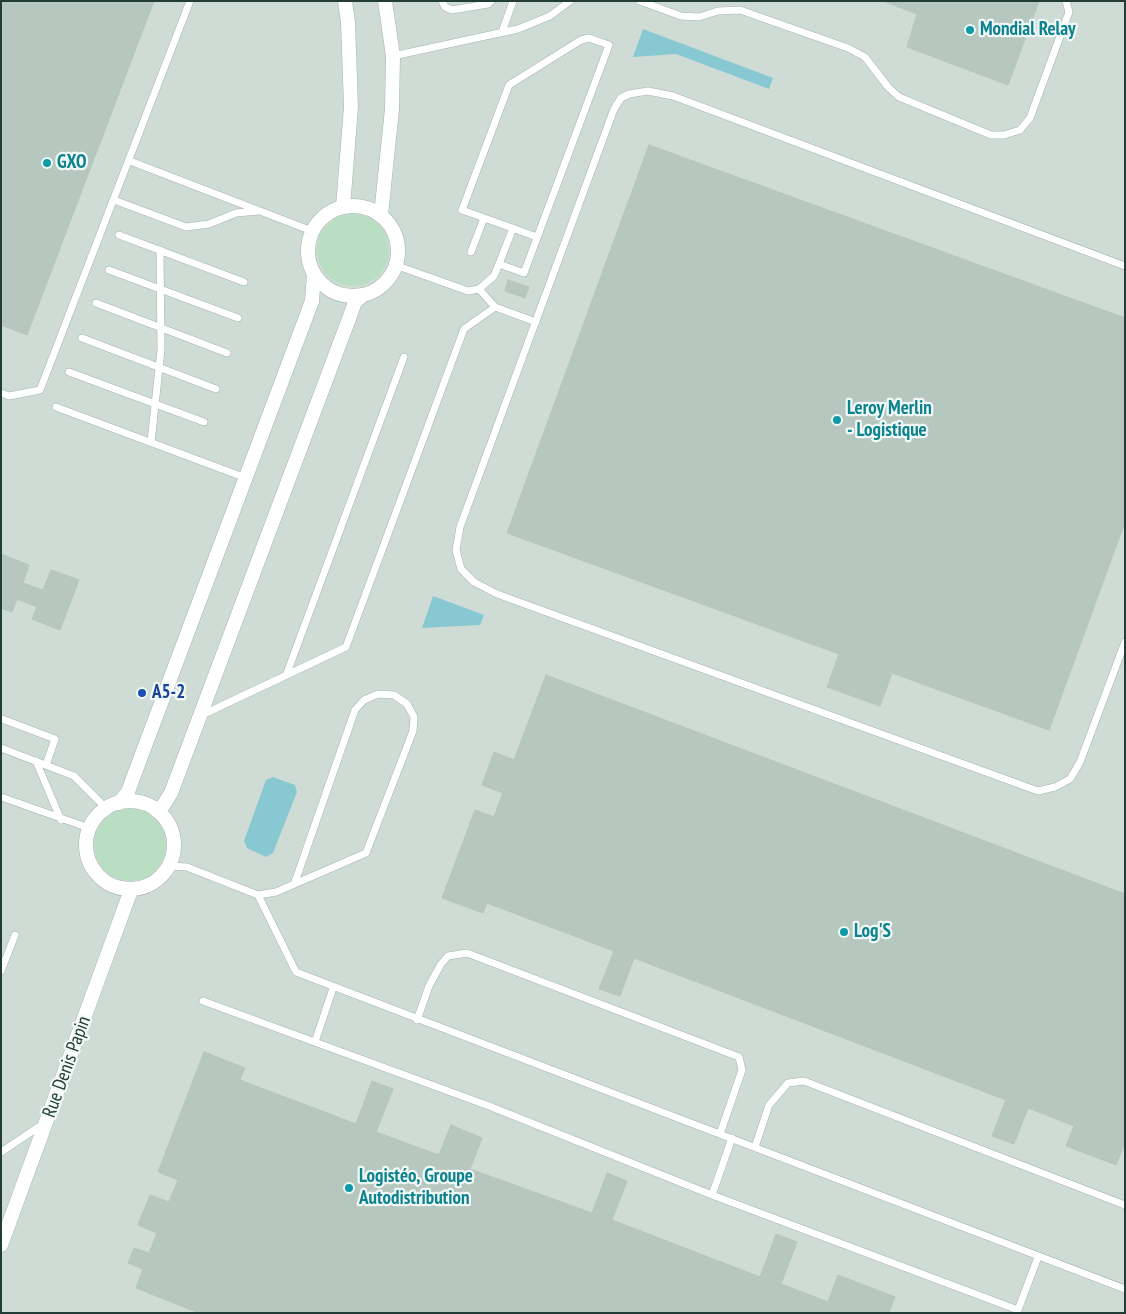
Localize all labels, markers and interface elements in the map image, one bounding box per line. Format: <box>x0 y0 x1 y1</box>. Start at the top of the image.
place label: Mondial Relay <box>980 19 1076 41</box>
marker: Mondial Relay <box>964 24 976 36</box>
place label: GXO <box>57 152 87 174</box>
marker: GXO <box>41 157 53 169</box>
place label: Leroy Merlin - Logistique <box>847 398 932 442</box>
marker: Leroy Merlin - Logistique <box>831 414 843 426</box>
place label: A5-2 <box>152 682 185 704</box>
marker: A5-2 <box>136 687 148 699</box>
place label: Log'S <box>854 921 891 943</box>
marker: Log'S <box>838 926 850 938</box>
street label: Rue Denis Papin <box>38 1013 96 1121</box>
place label: Logistéo, Groupe Autodistribution <box>359 1166 473 1210</box>
marker: Logistéo, Groupe Autodistribution <box>343 1182 355 1194</box>

